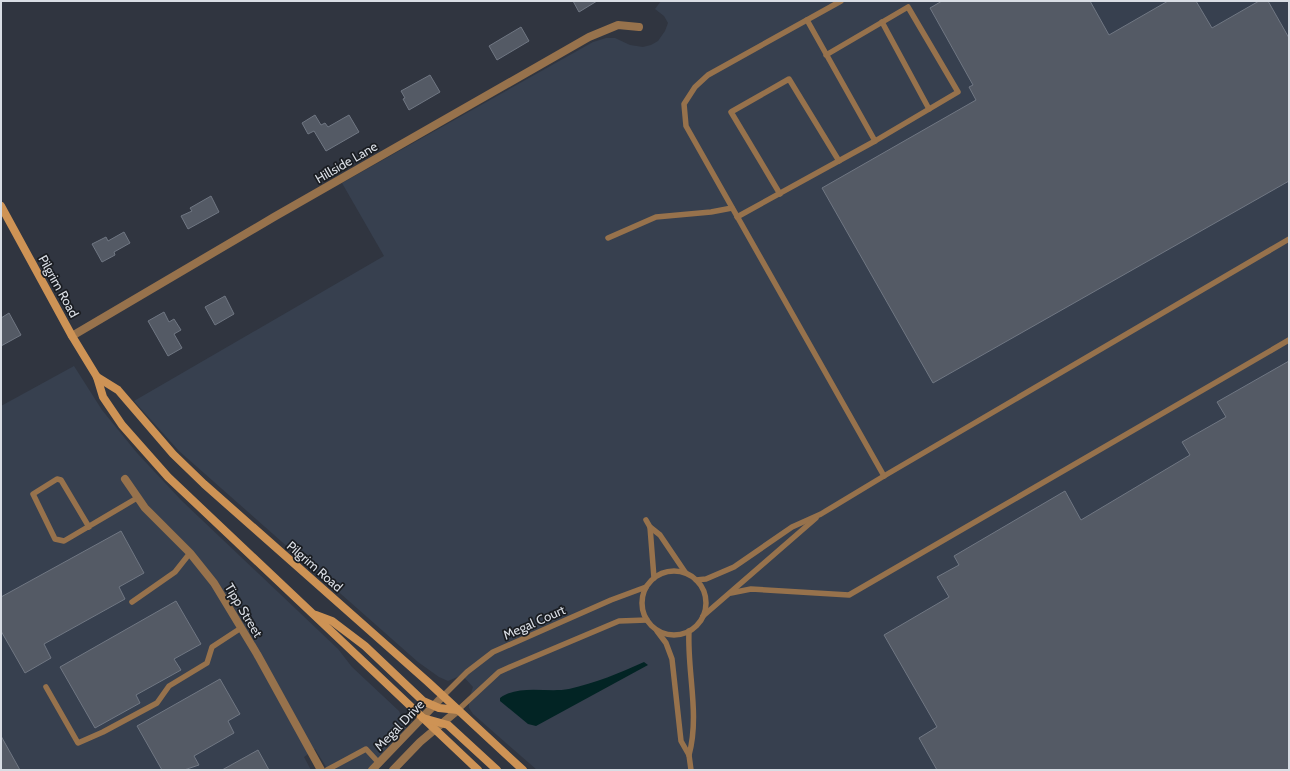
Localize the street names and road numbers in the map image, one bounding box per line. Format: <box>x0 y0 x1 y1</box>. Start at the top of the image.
street label: Hillside Lane <box>312 138 380 186</box>
street label: Pilgrim Road <box>35 252 83 320</box>
street label: Pilgrim Road <box>284 537 346 595</box>
street label: Tipp Street <box>222 580 267 641</box>
street label: Megal Court <box>501 601 568 643</box>
street label: Megal Drive <box>371 696 428 754</box>

